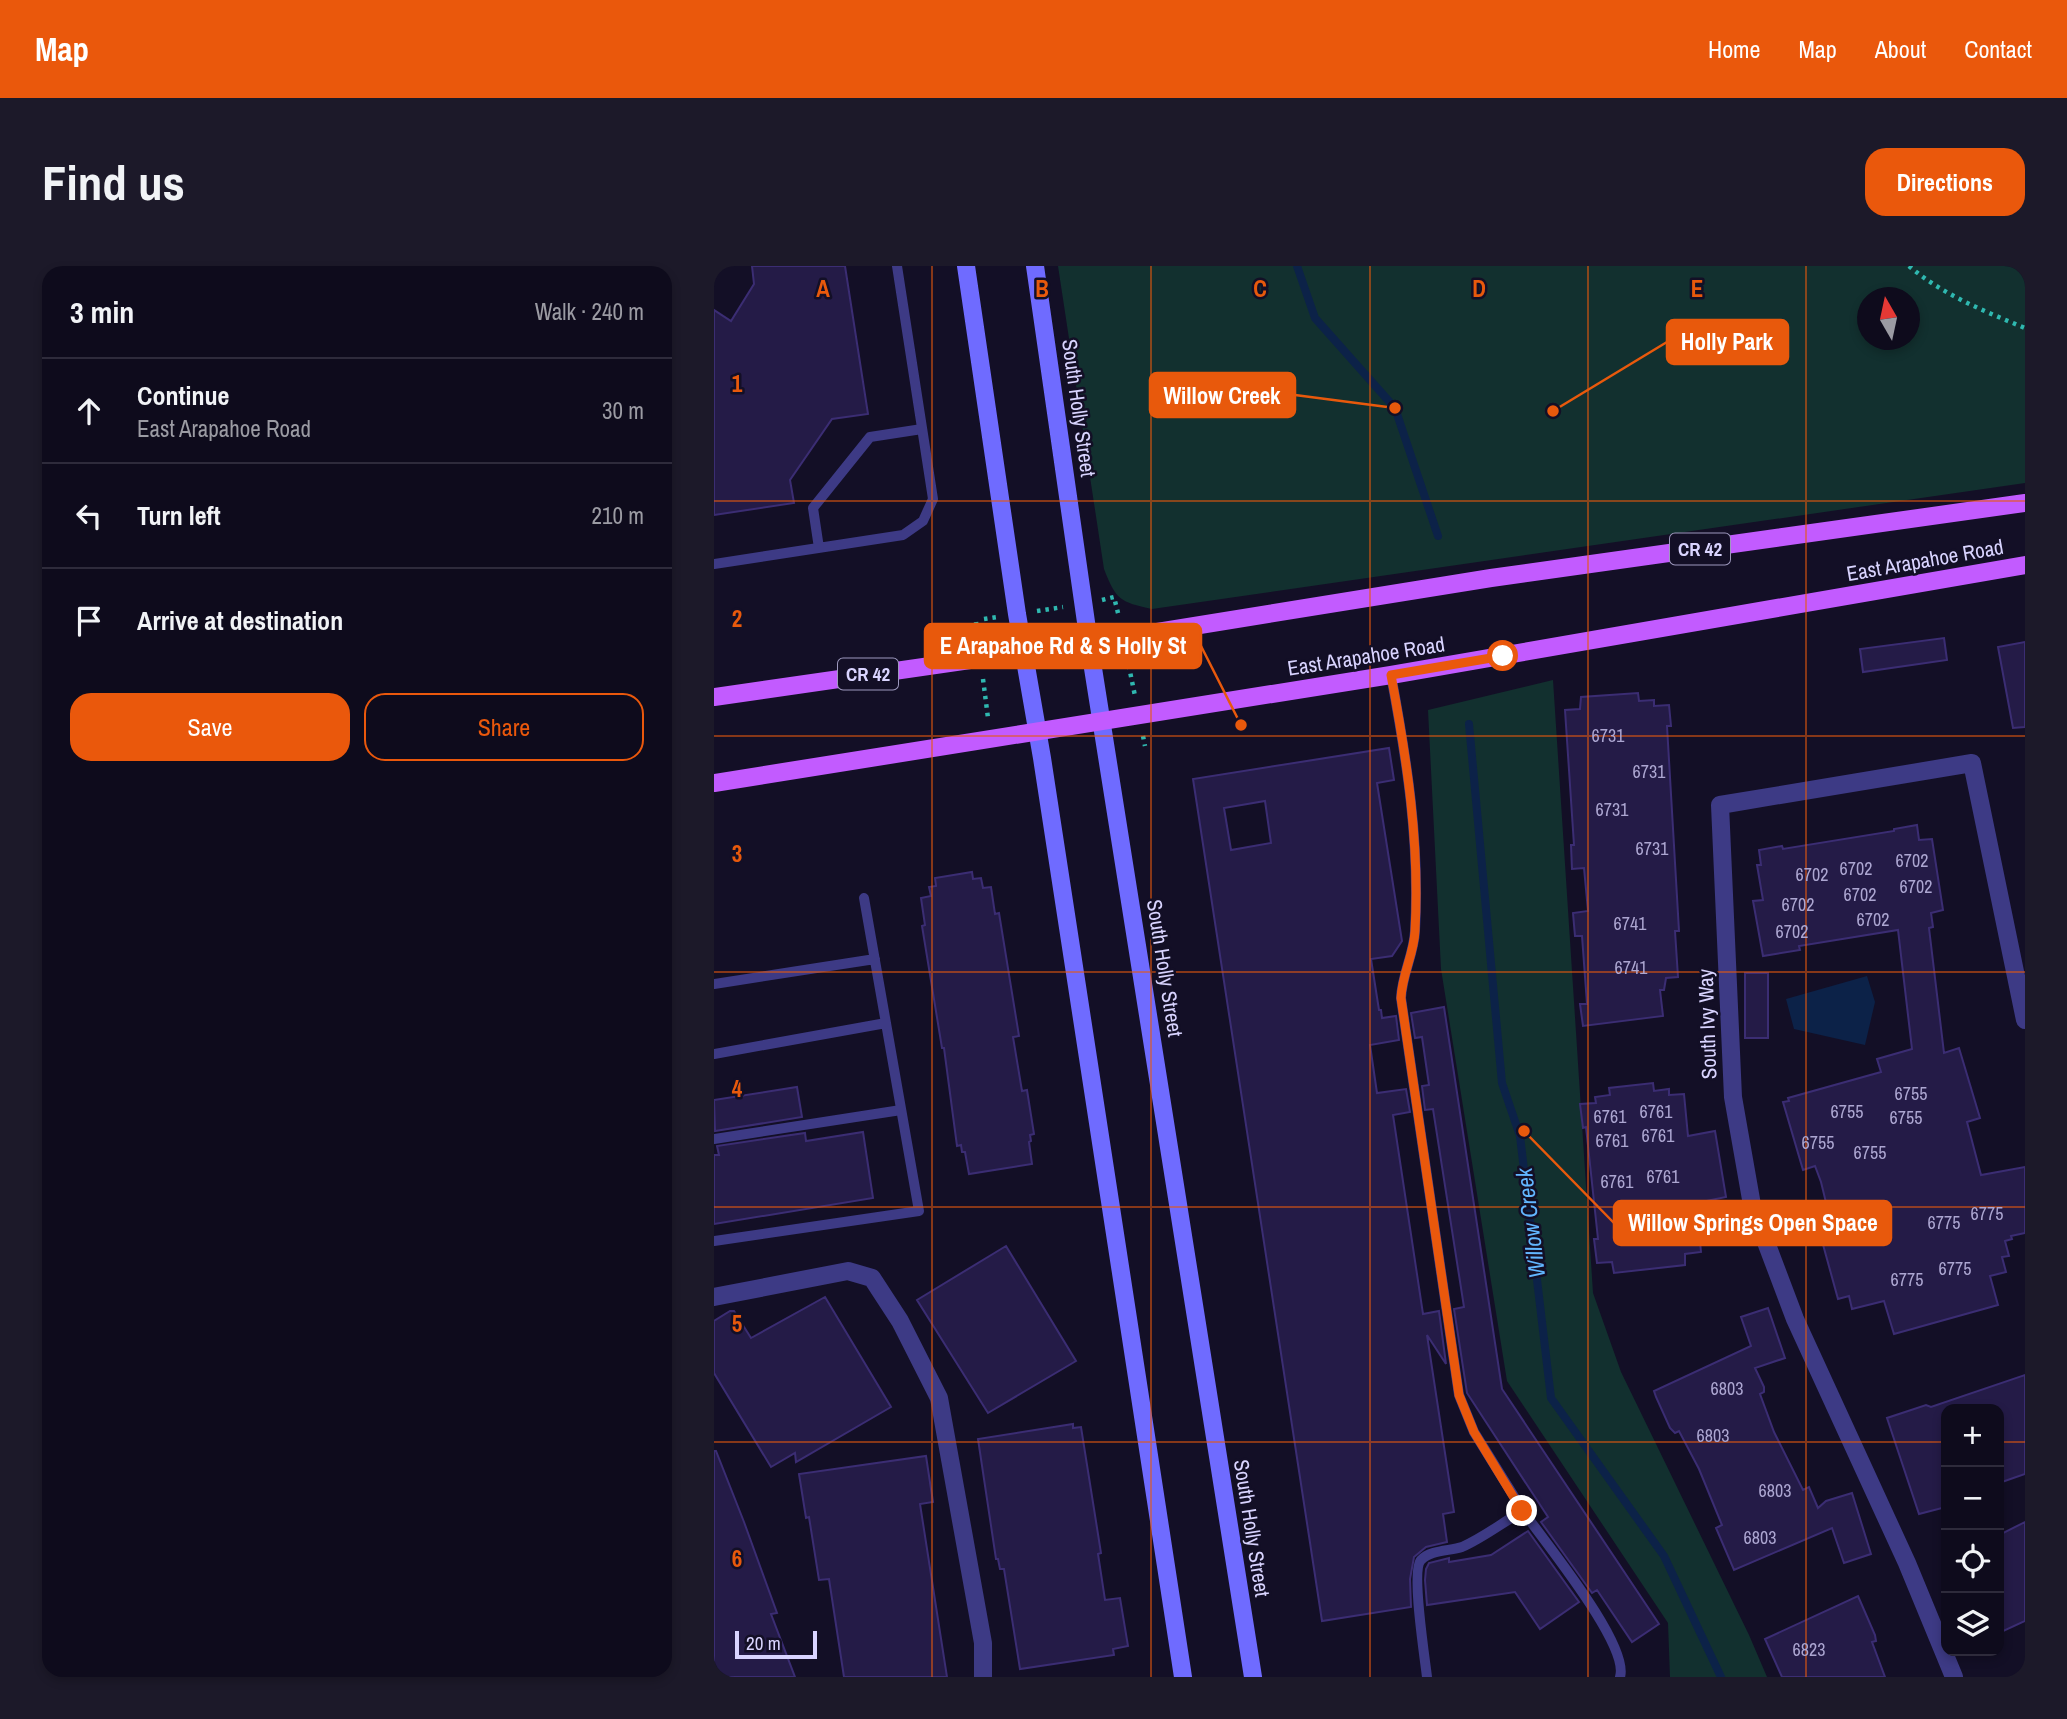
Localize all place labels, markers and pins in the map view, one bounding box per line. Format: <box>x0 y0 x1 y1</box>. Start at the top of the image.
callout: Holly Park <box>1667 320 1788 364</box>
callout: Willow Creek <box>1150 373 1295 417</box>
callout: E Arapahoe Rd & S Holly St <box>925 624 1201 668</box>
callout: Willow Springs Open Space <box>1614 1201 1891 1245</box>

